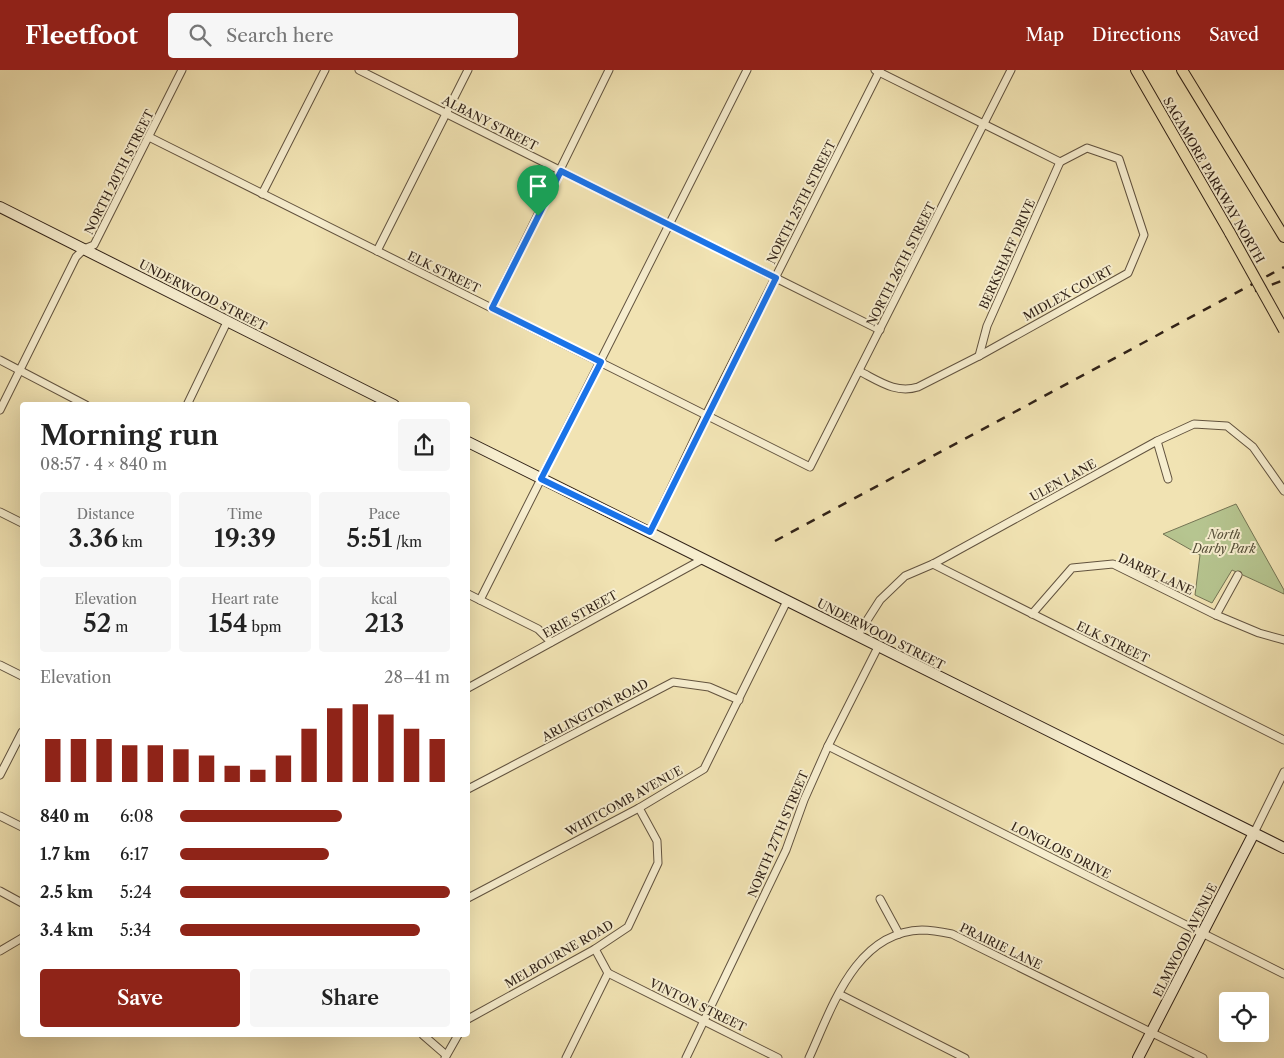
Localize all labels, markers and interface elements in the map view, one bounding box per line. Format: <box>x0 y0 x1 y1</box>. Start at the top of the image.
search box <box>168 13 518 58</box>
text: Fleetfoot <box>25 21 138 50</box>
icon: search <box>186 21 214 49</box>
text: Search here <box>226 24 334 47</box>
text: Map <box>1025 24 1064 46</box>
text: Directions <box>1092 24 1181 46</box>
text: Saved <box>1209 24 1259 46</box>
street label: ALBANY STREET <box>439 92 540 154</box>
street label: SAGAMORE PARKWAY NORTH <box>1160 94 1268 266</box>
street label: NORTH 20TH STREET <box>81 107 157 237</box>
street label: NORTH 25TH STREET <box>763 138 839 266</box>
pin <box>517 165 559 216</box>
icon: arrive <box>524 172 552 200</box>
street label: BERKSHAFF DRIVE <box>976 196 1038 312</box>
street label: NORTH 26TH STREET <box>863 199 939 329</box>
street label: ELK STREET <box>405 248 483 296</box>
street label: UNDERWOOD STREET <box>137 256 269 334</box>
street label: MIDLEX COURT <box>1020 262 1116 324</box>
text: Morning run <box>40 418 219 452</box>
button: share <box>398 419 450 471</box>
text: 08:57 · 4 × 840 m <box>40 454 167 474</box>
street label: ULEN LANE <box>1027 456 1099 504</box>
text: Distance <box>77 505 135 523</box>
text: Time <box>227 505 263 523</box>
text: Pace <box>369 505 400 523</box>
text: 3.36 <box>68 523 118 554</box>
text: 19:39 <box>214 523 276 554</box>
text: 5:51 <box>346 523 392 554</box>
park label: North Darby Park <box>1191 527 1257 556</box>
text: km <box>118 533 143 551</box>
text: /km <box>392 533 422 551</box>
street label: DARBY LANE <box>1116 550 1196 598</box>
street label: ERIE STREET <box>540 587 620 641</box>
text: Elevation <box>74 590 137 608</box>
text: Heart rate <box>211 590 279 608</box>
text: kcal <box>371 590 398 608</box>
street label: UNDERWOOD STREET <box>815 595 947 673</box>
text: 52 <box>83 608 111 639</box>
text: 154 <box>208 608 248 639</box>
text: 213 <box>365 608 404 639</box>
text: m <box>111 618 128 636</box>
text: bpm <box>248 618 282 636</box>
street label: ELK STREET <box>1074 618 1152 666</box>
text: Elevation <box>40 667 111 687</box>
text: 28–41 m <box>384 667 450 687</box>
street label: ARLINGTON ROAD <box>538 675 651 745</box>
street label: WHITCOMB AVENUE <box>562 763 685 840</box>
street label: NORTH 27TH STREET <box>744 768 812 900</box>
text: 840 m <box>40 806 89 826</box>
text: 6:08 <box>120 806 153 826</box>
street label: LONGLOIS DRIVE <box>1009 818 1113 882</box>
text: 1.7 km <box>40 844 90 864</box>
text: 6:17 <box>120 844 148 864</box>
street label: ELMWOOD AVENUE <box>1150 881 1220 999</box>
text: 2.5 km <box>40 882 93 902</box>
text: 5:24 <box>120 882 152 902</box>
street label: MELBOURNE ROAD <box>502 917 616 991</box>
text: 3.4 km <box>40 920 93 940</box>
text: 5:34 <box>120 920 151 940</box>
street label: PRAIRIE LANE <box>957 920 1045 972</box>
button: Save <box>40 969 240 1027</box>
button: Share <box>250 969 450 1027</box>
street label: VINTON STREET <box>646 975 749 1035</box>
map controls <box>1219 992 1269 1042</box>
button: locate <box>1219 992 1269 1042</box>

